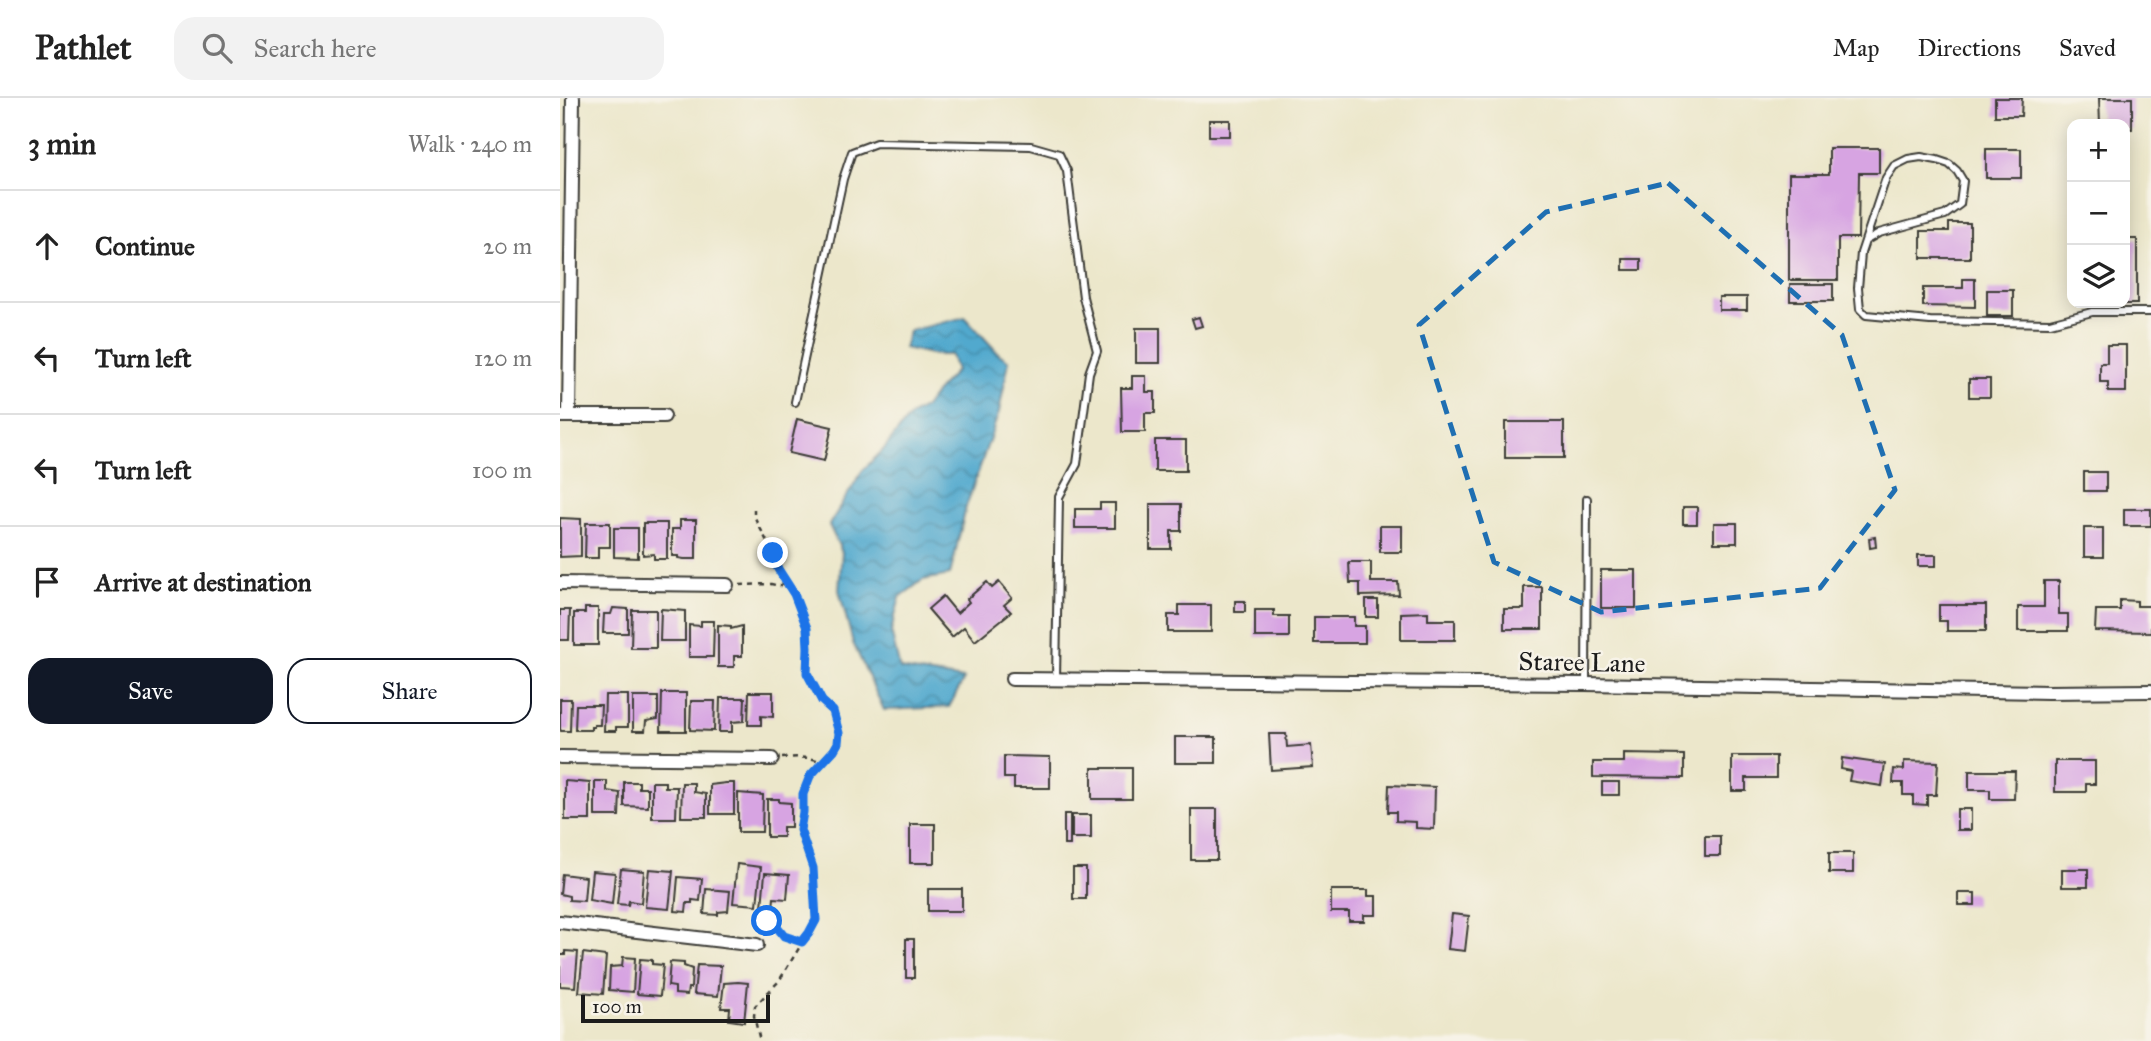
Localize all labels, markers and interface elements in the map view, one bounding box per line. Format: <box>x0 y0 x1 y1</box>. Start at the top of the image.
search box <box>174 17 664 80</box>
text: Pathlet <box>35 28 132 68</box>
icon: search <box>198 29 236 67</box>
text: Search here <box>254 32 377 64</box>
text: Map <box>1833 33 1880 63</box>
text: Directions <box>1918 33 2021 63</box>
text: Saved <box>2059 33 2116 63</box>
map controls <box>2067 119 2130 308</box>
button: + <box>2067 119 2130 182</box>
text: 3 min <box>28 126 96 162</box>
text: Walk · 240 m <box>408 130 532 158</box>
button: − <box>2067 182 2130 245</box>
icon: ahead <box>28 227 66 265</box>
text: Continue <box>95 230 195 262</box>
text: 20 m <box>483 232 532 260</box>
button: layers <box>2067 245 2130 308</box>
icon: left <box>28 339 66 377</box>
text: Turn left <box>95 342 191 374</box>
text: 120 m <box>474 344 532 372</box>
icon: left <box>28 451 66 489</box>
text: Turn left <box>95 454 191 486</box>
text: 100 m <box>472 456 532 484</box>
route end <box>757 537 788 568</box>
icon: arrive <box>28 563 66 601</box>
text: Arrive at destination <box>95 566 312 598</box>
street label: Staree Lane <box>1518 645 1646 679</box>
button: Save <box>28 658 273 724</box>
button: Share <box>287 658 532 724</box>
route start <box>751 905 782 936</box>
scale bar <box>581 992 770 1024</box>
text: 100 m <box>592 995 642 1018</box>

